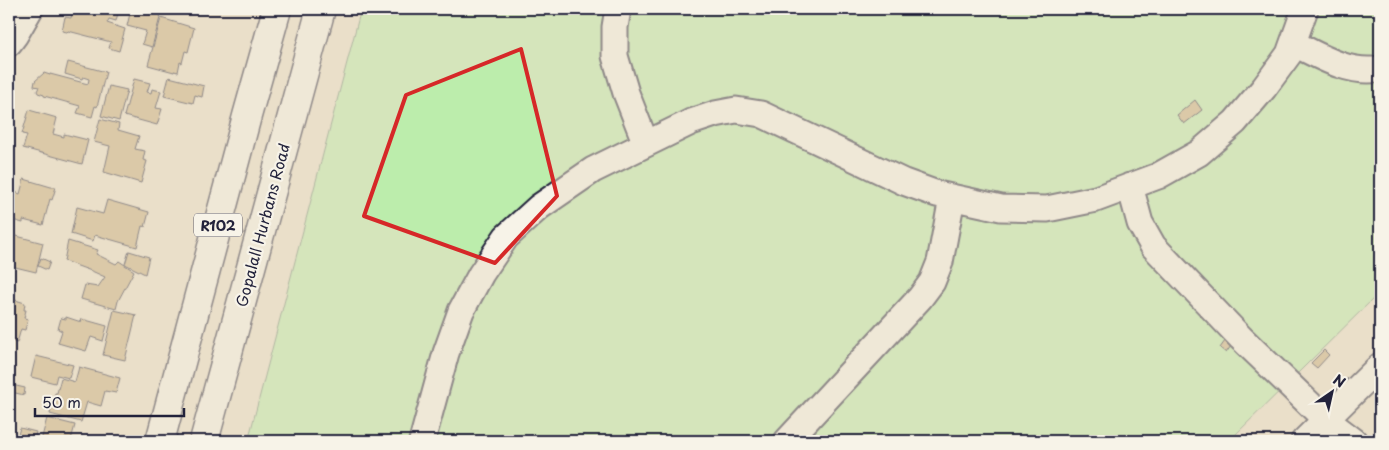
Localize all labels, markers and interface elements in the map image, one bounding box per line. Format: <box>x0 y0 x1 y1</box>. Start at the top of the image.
street label: Gopalall Hurbans Road <box>229 141 295 309</box>
road number: R102 <box>194 214 242 236</box>
north arrow <box>1306 368 1356 418</box>
text: N <box>1329 369 1350 393</box>
scale bar <box>35 385 184 417</box>
text: 50 m <box>42 390 81 413</box>

